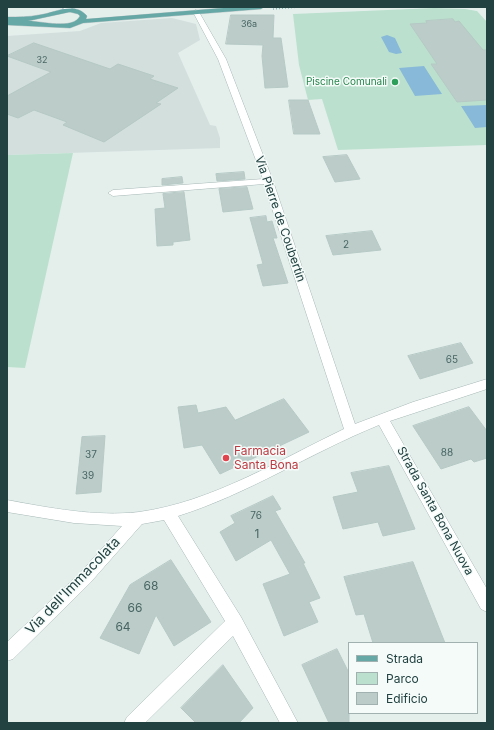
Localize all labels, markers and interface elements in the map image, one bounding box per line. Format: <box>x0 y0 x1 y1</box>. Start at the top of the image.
house number: 36a <box>241 19 257 29</box>
house number: 32 <box>36 55 48 65</box>
place label: Piscine Comunali <box>306 76 387 88</box>
marker: Piscine Comunali <box>390 77 400 87</box>
street label: Via Pierre de Coubertin <box>252 154 308 284</box>
house number: 2 <box>343 239 349 251</box>
house number: 65 <box>446 354 458 366</box>
place label: Farmacia Santa Bona <box>234 444 298 472</box>
street label: Strada Santa Bona Nuova <box>394 444 476 578</box>
house number: 88 <box>441 447 453 459</box>
house number: 37 <box>85 449 97 461</box>
marker: Farmacia Santa Bona <box>221 453 231 463</box>
house number: 39 <box>82 470 94 482</box>
house number: 76 <box>250 510 262 522</box>
house number: 1 <box>255 527 259 541</box>
street label: Via dell'Immacolata <box>22 534 124 638</box>
house number: 68 <box>144 579 158 593</box>
house number: 66 <box>128 601 142 615</box>
house number: 64 <box>115 620 131 634</box>
legend <box>348 642 478 714</box>
text: Strada <box>386 651 423 666</box>
text: Parco <box>386 671 419 686</box>
text: Edificio <box>386 691 428 706</box>

